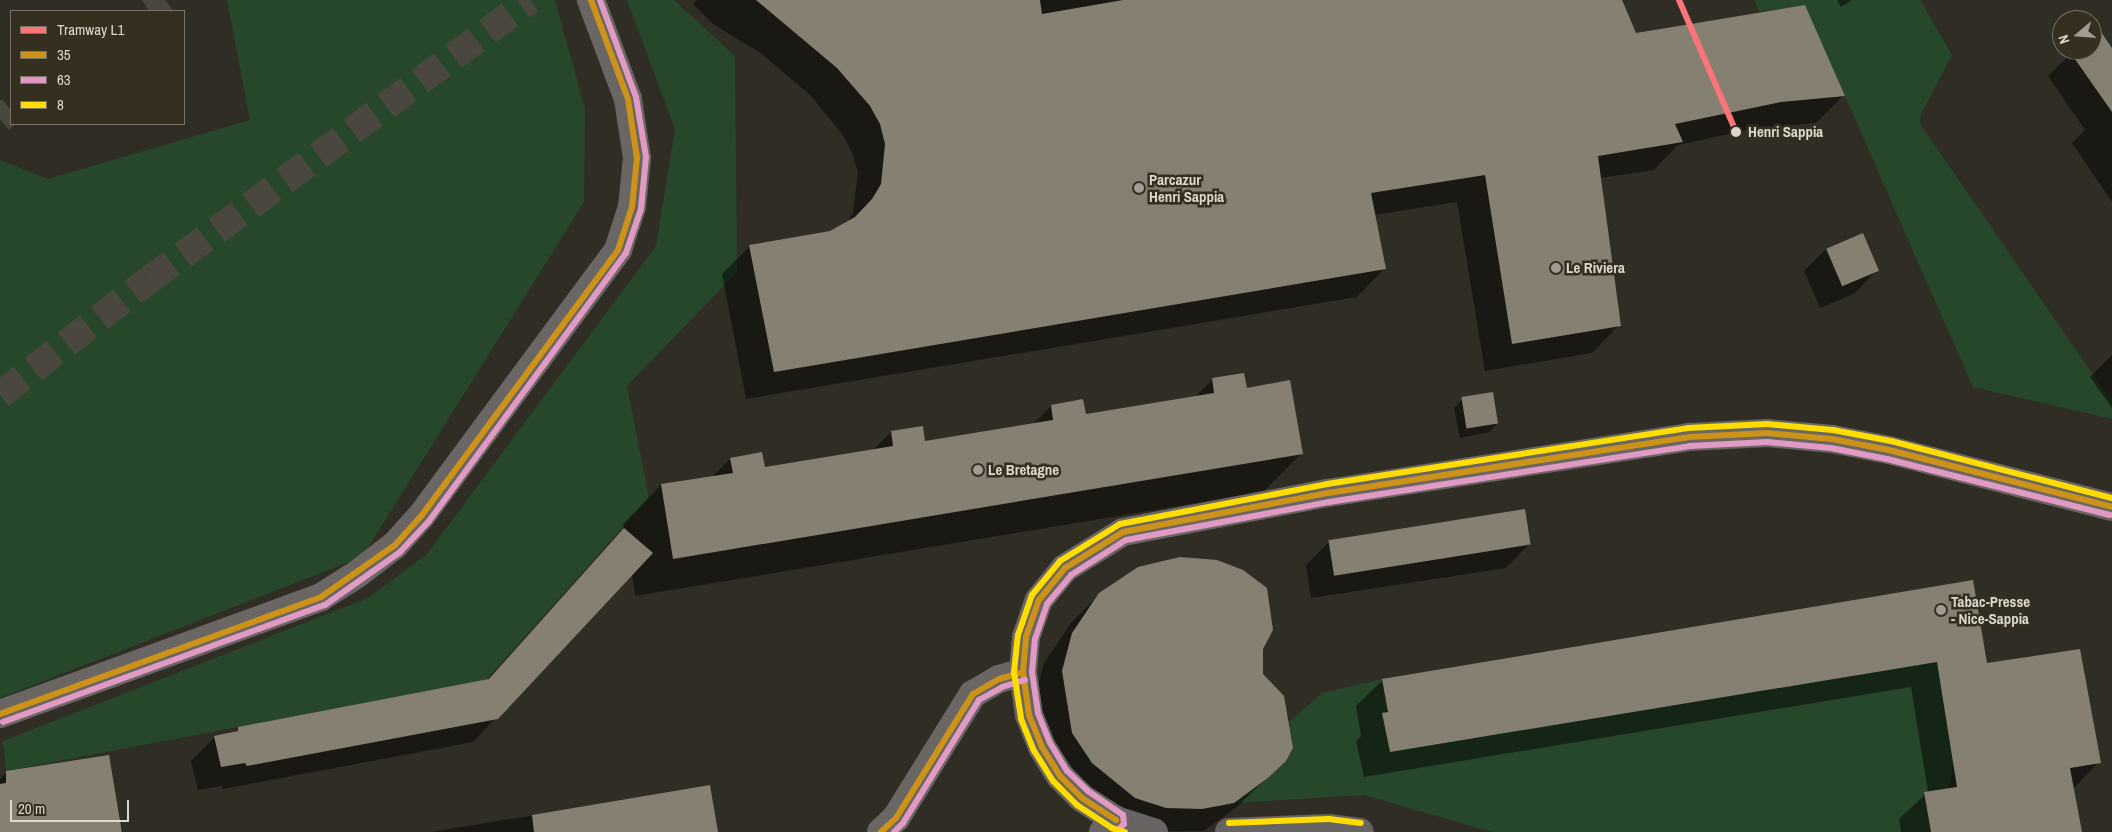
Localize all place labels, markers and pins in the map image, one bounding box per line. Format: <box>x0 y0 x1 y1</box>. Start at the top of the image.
marker: Henri Sappia <box>1727 123 1745 141</box>
place label: Henri Sappia <box>1748 123 1823 141</box>
place label: Parcazur Henri Sappia <box>1149 170 1224 205</box>
marker: Parcazur Henri Sappia <box>1133 182 1145 194</box>
place label: Le Riviera <box>1566 259 1625 277</box>
marker: Le Riviera <box>1550 262 1562 274</box>
place label: Le Bretagne <box>988 461 1059 479</box>
marker: Le Bretagne <box>972 464 984 476</box>
place label: Tabac-Presse - Nice-Sappia <box>1951 592 2030 627</box>
marker: Tabac-Presse - Nice-Sappia <box>1935 604 1947 616</box>

